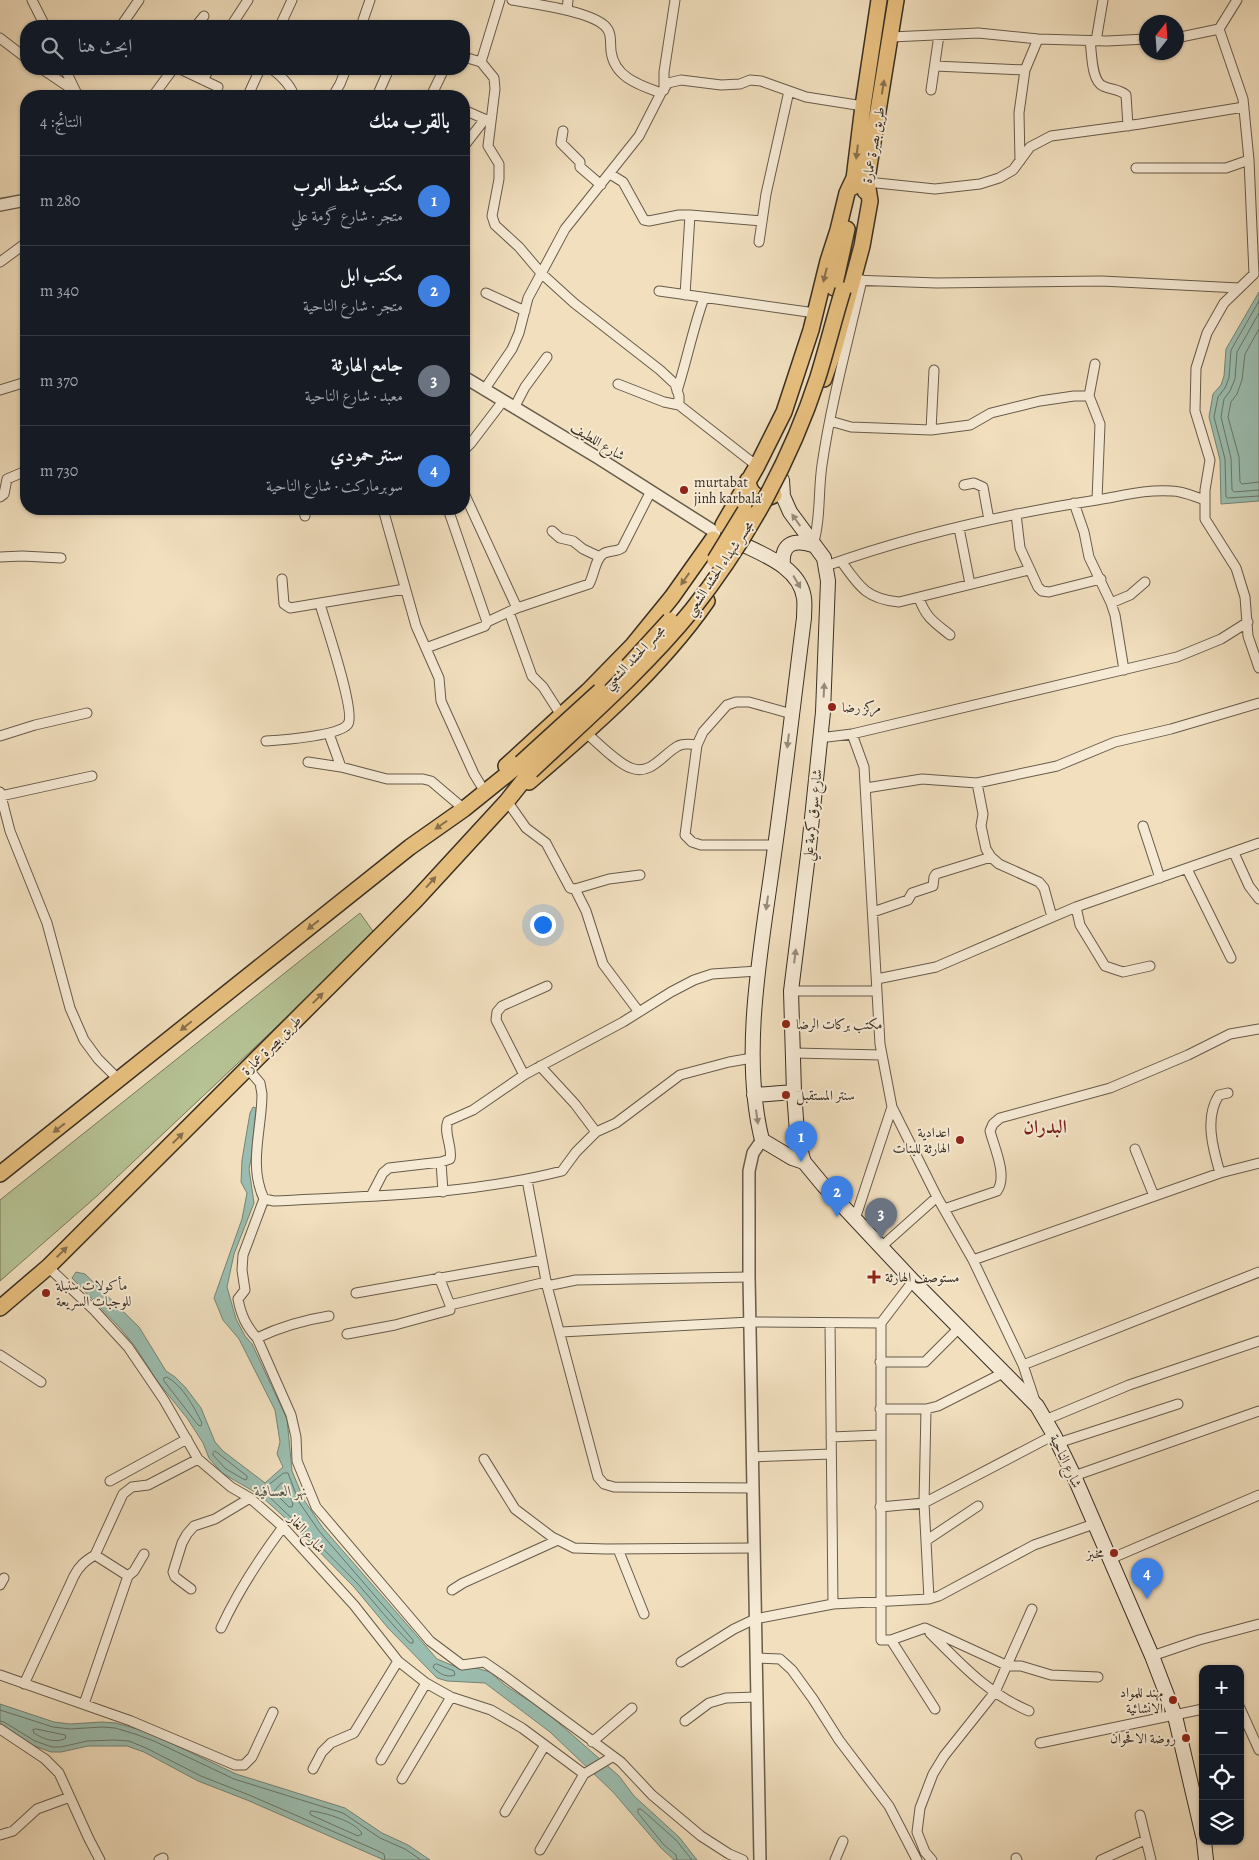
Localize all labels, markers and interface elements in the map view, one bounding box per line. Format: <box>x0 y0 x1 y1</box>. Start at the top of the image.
north arrow <box>1139 15 1184 60</box>
search box <box>20 20 470 75</box>
text: ابحث هنا <box>78 33 132 59</box>
icon: search <box>38 34 66 62</box>
one-way arrow <box>879 79 887 95</box>
street label: طريق بصرة عمارة <box>857 105 890 185</box>
text: بالقرب منك <box>369 107 450 135</box>
text: النتائج: 4 <box>40 111 82 133</box>
one-way arrow <box>853 144 861 160</box>
text: مكتب شط العرب <box>293 172 403 198</box>
text: 280 m <box>40 190 80 212</box>
text: 1 <box>431 190 437 212</box>
text: متجر · شارع گرمة علي <box>291 205 403 227</box>
text: مكتب ابل <box>340 262 403 288</box>
one-way arrow <box>821 267 829 282</box>
text: 340 m <box>40 280 79 302</box>
text: 2 <box>430 280 438 302</box>
text: متجر · شارع الناحية <box>303 295 403 317</box>
text: جامع الهارثة <box>331 352 403 378</box>
text: 370 m <box>40 370 78 392</box>
text: 3 <box>431 370 437 392</box>
text: معبد · شارع الناحية <box>305 385 403 407</box>
street label: شارع اللطيف <box>566 418 629 467</box>
text: سنتر حمودي <box>330 442 403 468</box>
text: 730 m <box>40 460 78 482</box>
text: 4 <box>430 460 438 482</box>
place label: murtabat jinh karbala' <box>694 473 763 508</box>
text: سوبرماركت · شارع الناحية <box>266 475 403 497</box>
marker: murtabat jinh karbala' <box>678 484 690 496</box>
one-way arrow <box>791 514 801 527</box>
street label: مجسر شهداء الحشد الشعبي <box>680 516 761 621</box>
one-way arrow <box>680 572 690 586</box>
one-way arrow <box>793 574 801 589</box>
street label: مجسر الحشد الشعبي <box>599 621 672 696</box>
one-way arrow <box>821 682 829 698</box>
place label: مركز رضا <box>842 698 881 717</box>
marker: مركز رضا <box>826 701 838 713</box>
one-way arrow <box>784 734 792 750</box>
street label: شارع سوق كرمة علي <box>798 768 830 862</box>
one-way arrow <box>435 820 448 831</box>
one-way arrow <box>426 876 437 889</box>
one-way arrow <box>763 895 771 911</box>
your location <box>530 912 556 938</box>
one-way arrow <box>307 919 320 930</box>
one-way arrow <box>791 948 799 964</box>
one-way arrow <box>312 992 324 1004</box>
street label: طريق بصرة عمارة <box>237 1011 306 1080</box>
place label: مكتب بركات الرضا <box>796 1015 883 1034</box>
marker: مكتب بركات الرضا <box>780 1018 792 1030</box>
one-way arrow <box>179 1021 192 1032</box>
place label: سنتر المستقبل <box>796 1086 855 1106</box>
marker: سنتر المستقبل <box>780 1089 792 1101</box>
one-way arrow <box>753 1110 761 1126</box>
district label: البدران <box>1023 1114 1067 1140</box>
pin: 1 <box>785 1121 817 1162</box>
one-way arrow <box>53 1122 66 1133</box>
place label: اعدادية الهارثة للبنات <box>893 1123 950 1158</box>
one-way arrow <box>172 1132 184 1144</box>
marker: اعدادية الهارثة للبنات <box>954 1134 966 1146</box>
pin: 2 <box>821 1176 853 1217</box>
pin: 3 <box>865 1198 897 1239</box>
one-way arrow <box>56 1246 68 1258</box>
place label: مستوصف الهارثة <box>885 1268 960 1287</box>
marker: مستوصف الهارثة <box>867 1270 881 1284</box>
place label: مأكولات سنبلة للوجبات السريعة <box>55 1275 131 1311</box>
marker: مأكولات سنبلة للوجبات السريعة <box>40 1287 52 1299</box>
street label: شارع الناحية <box>1043 1431 1086 1492</box>
water label: نهر العسافية <box>253 1481 307 1501</box>
street label: شارع الغاز <box>281 1508 329 1558</box>
place label: مخبز <box>1085 1544 1105 1563</box>
marker: مخبز <box>1108 1547 1120 1559</box>
pin: 4 <box>1131 1558 1163 1599</box>
map controls <box>1199 1665 1244 1845</box>
button: + <box>1199 1665 1244 1710</box>
place label: مهند للمواد الانشائية <box>1120 1683 1163 1718</box>
marker: مهند للمواد الانشائية <box>1167 1694 1179 1706</box>
button: − <box>1199 1710 1244 1755</box>
place label: روضة الاقحوان <box>1110 1729 1176 1748</box>
marker: روضة الاقحوان <box>1180 1732 1192 1744</box>
button: locate <box>1199 1755 1244 1800</box>
button: layers <box>1199 1800 1244 1845</box>

